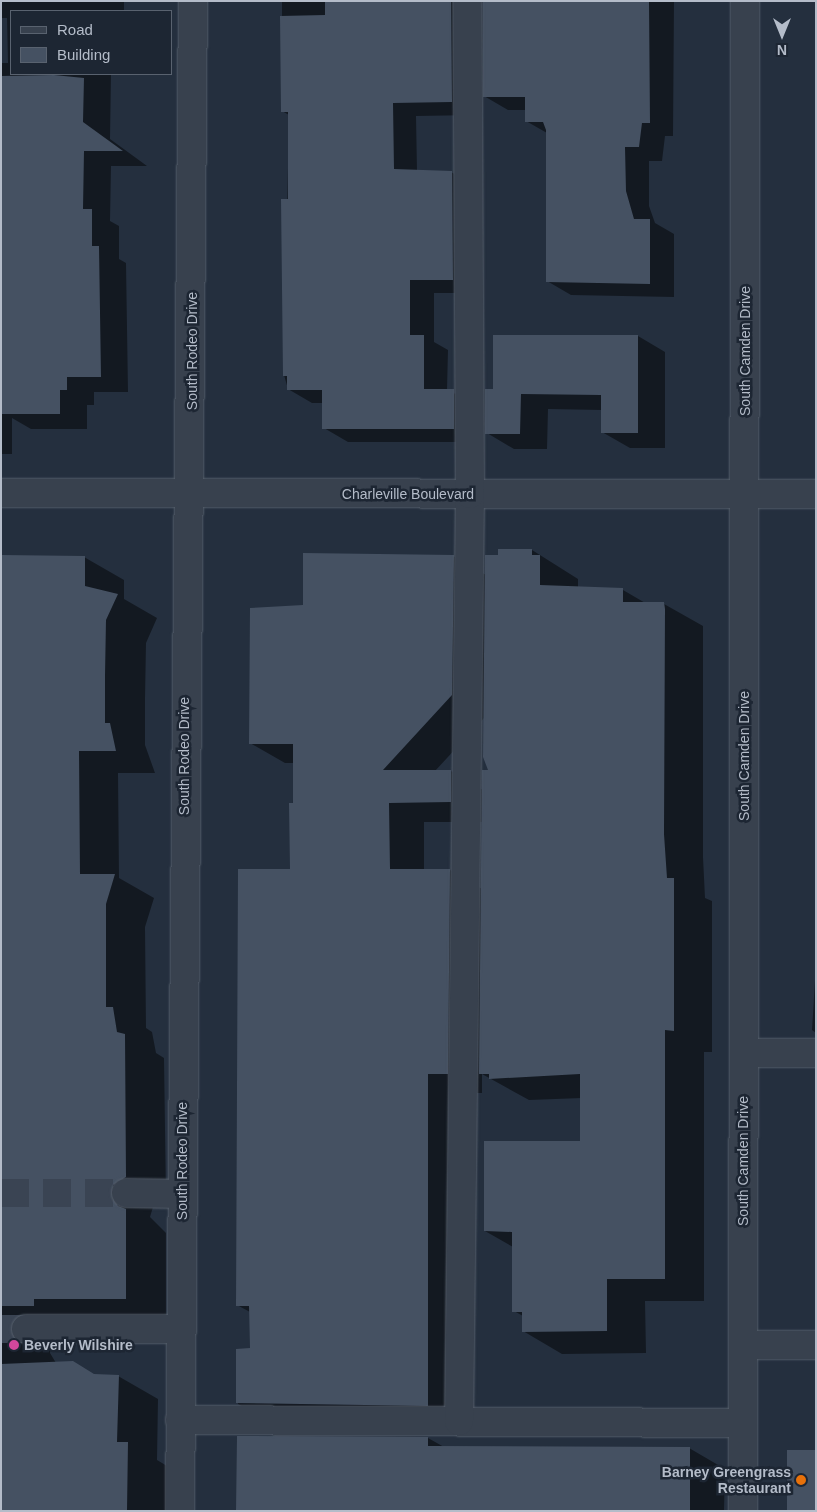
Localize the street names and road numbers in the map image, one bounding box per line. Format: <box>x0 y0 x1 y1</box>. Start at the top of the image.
street label: South Camden Drive <box>737 286 753 416</box>
street label: South Rodeo Drive <box>184 292 200 410</box>
street label: Charleville Boulevard <box>342 486 474 502</box>
street label: South Camden Drive <box>736 691 752 821</box>
street label: South Rodeo Drive <box>176 697 192 815</box>
street label: South Camden Drive <box>735 1096 751 1226</box>
street label: South Rodeo Drive <box>174 1102 190 1220</box>

